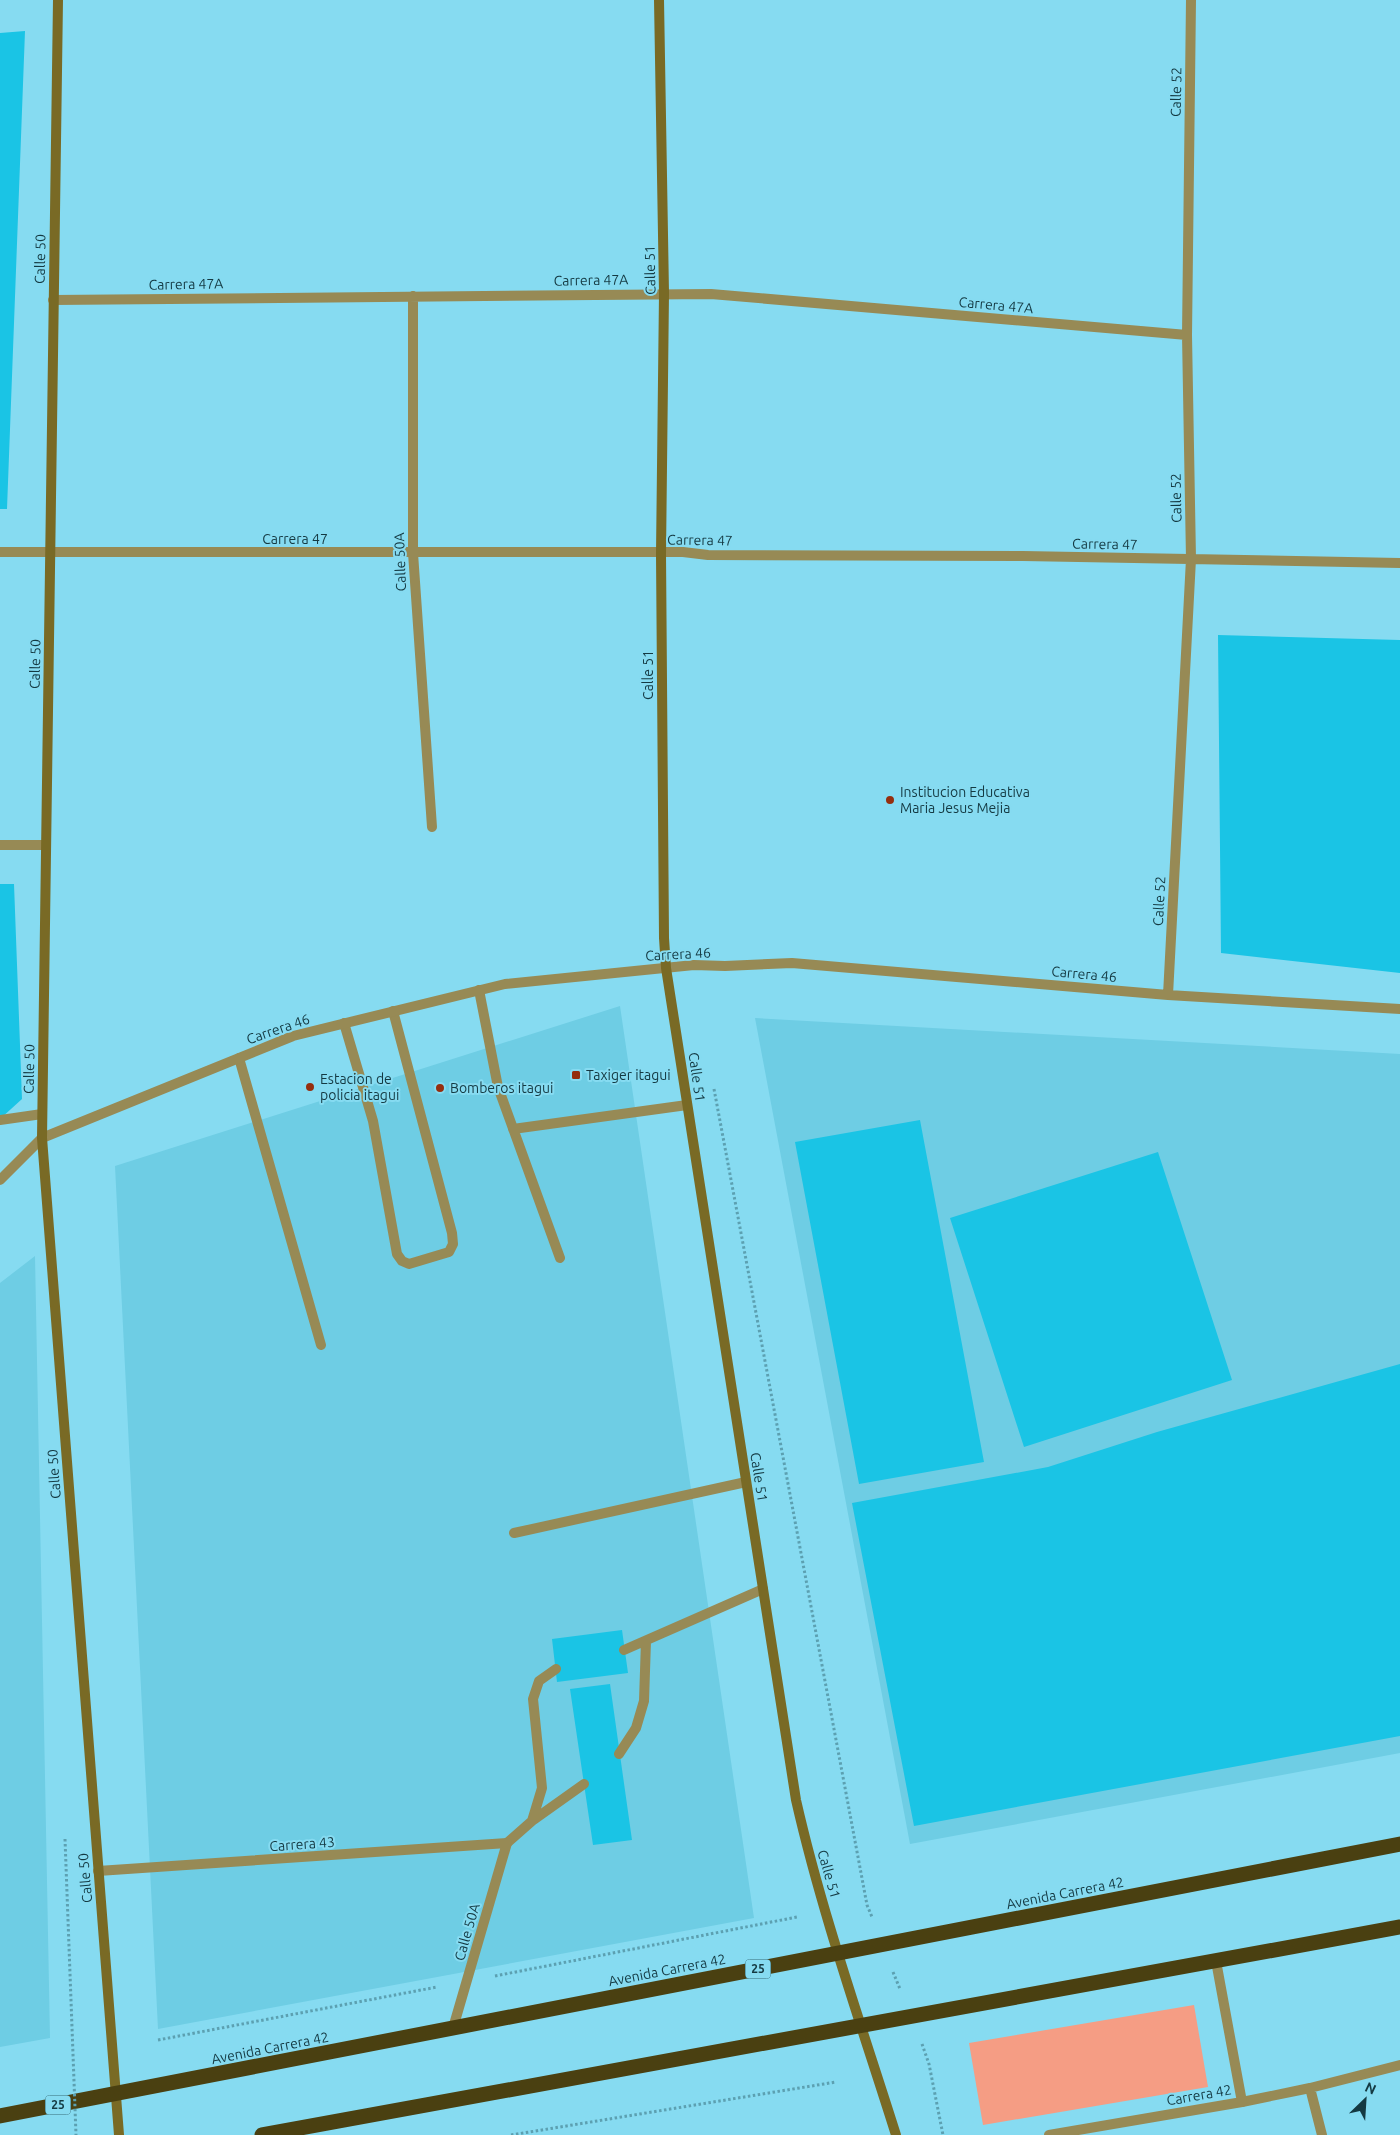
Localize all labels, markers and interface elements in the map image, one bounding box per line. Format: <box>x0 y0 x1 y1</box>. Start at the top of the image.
street label: Calle 52 <box>1168 67 1184 117</box>
street label: Calle 50 <box>32 234 48 284</box>
street label: Calle 51 <box>642 245 658 295</box>
street label: Carrera 47A <box>554 271 628 289</box>
street label: Carrera 47A <box>149 275 223 293</box>
street label: Carrera 47A <box>958 294 1034 316</box>
street label: Calle 52 <box>1168 473 1184 523</box>
street label: Carrera 47 <box>262 531 328 547</box>
street label: Carrera 47 <box>667 531 733 549</box>
street label: Calle 50A <box>391 532 409 592</box>
street label: Carrera 47 <box>1072 535 1138 553</box>
street label: Calle 50 <box>27 639 43 689</box>
street label: Calle 51 <box>640 650 656 700</box>
place label: Institucion Educativa Maria Jesus Mejia <box>900 784 1030 816</box>
marker: Institucion Educativa Maria Jesus Mejia <box>884 794 896 806</box>
street label: Calle 52 <box>1150 876 1168 926</box>
street label: Carrera 46 <box>645 944 711 964</box>
street label: Carrera 46 <box>1051 963 1117 985</box>
street label: Carrera 46 <box>244 1011 312 1047</box>
street label: Calle 50 <box>21 1044 37 1094</box>
street label: Calle 51 <box>686 1051 708 1103</box>
place label: Taxiger itagui <box>586 1067 671 1083</box>
marker: Taxiger itagui <box>570 1069 582 1081</box>
place label: Estacion de policia itagui <box>320 1071 399 1103</box>
place label: Bomberos itagui <box>450 1080 553 1096</box>
marker: Estacion de policia itagui <box>304 1081 316 1093</box>
marker: Bomberos itagui <box>434 1082 446 1094</box>
street label: Calle 50 <box>44 1448 64 1499</box>
street label: Calle 51 <box>747 1451 771 1503</box>
street label: Carrera 43 <box>269 1834 335 1854</box>
street label: Calle 51 <box>814 1848 844 1900</box>
street label: Calle 50 <box>75 1852 95 1904</box>
street label: Avenida Carrera 42 <box>1005 1874 1125 1912</box>
street label: Calle 50A <box>451 1901 483 1963</box>
street label: Avenida Carrera 42 <box>607 1951 727 1989</box>
road number: 25 <box>746 1960 770 1978</box>
street label: Avenida Carrera 42 <box>210 2029 330 2067</box>
north arrow <box>1340 2075 1390 2125</box>
text: N <box>1362 2079 1379 2098</box>
street label: Carrera 42 <box>1165 2081 1233 2109</box>
road number: 25 <box>46 2096 70 2114</box>

